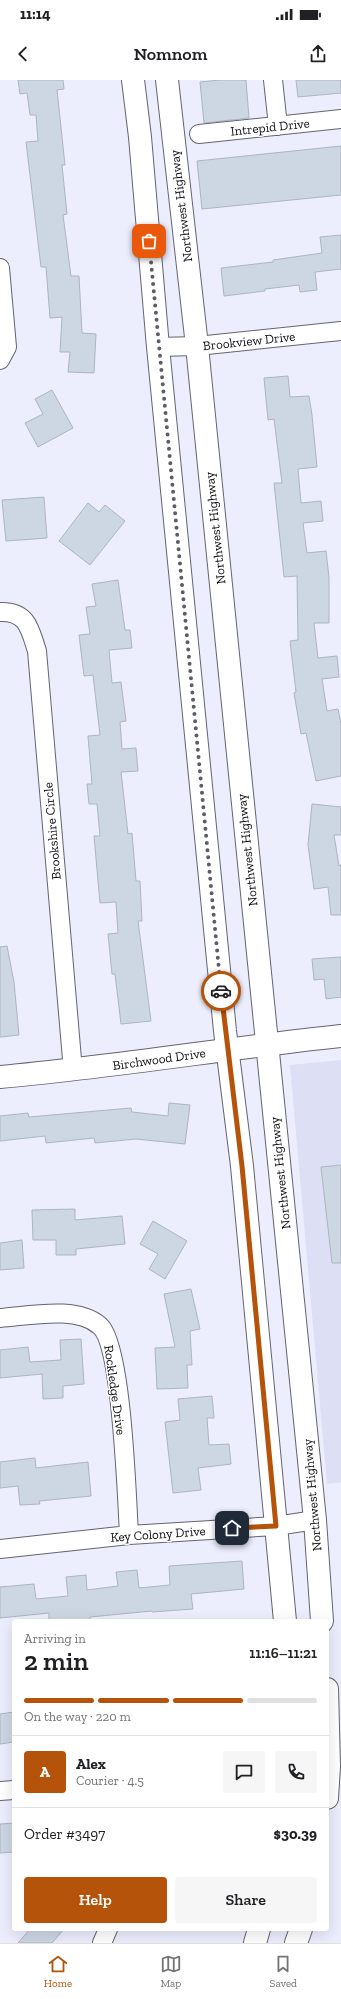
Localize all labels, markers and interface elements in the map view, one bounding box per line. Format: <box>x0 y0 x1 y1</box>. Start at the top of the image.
text: 11:14 <box>20 5 50 23</box>
icon: back <box>12 43 34 65</box>
text: Nomnom <box>134 43 207 65</box>
icon: share <box>307 43 329 65</box>
street label: Intrepid Drive <box>230 115 310 139</box>
street label: Northwest Highway <box>167 149 195 263</box>
pin <box>132 224 166 258</box>
icon: bag <box>138 230 160 252</box>
street label: Brookview Drive <box>202 329 296 353</box>
street label: Northwest Highway <box>202 471 228 585</box>
street label: Brookshire Circle <box>40 782 64 880</box>
street label: Northwest Highway <box>234 793 260 907</box>
courier <box>201 971 241 1011</box>
icon: car <box>210 980 232 1002</box>
street label: Birchwood Drive <box>111 1045 207 1073</box>
street label: Northwest Highway <box>267 1116 293 1230</box>
street label: Rockledge Drive <box>101 1344 129 1436</box>
street label: Northwest Highway <box>300 1438 324 1552</box>
pin <box>215 1511 249 1545</box>
icon: home <box>221 1517 243 1539</box>
street label: Key Colony Drive <box>110 1523 206 1545</box>
text: Arriving in <box>24 1631 86 1646</box>
text: 11:16–11:21 <box>249 1644 317 1662</box>
text: 2 min <box>24 1645 88 1677</box>
text: On the way · 220 m <box>24 1709 131 1724</box>
button: chat <box>223 1751 265 1793</box>
button: phone <box>275 1751 317 1793</box>
text: Alex <box>76 1755 106 1773</box>
text: A <box>40 1763 50 1781</box>
text: Courier · 4.5 <box>76 1773 144 1788</box>
text: Order #3497 <box>24 1825 105 1843</box>
text: $30.39 <box>274 1825 317 1843</box>
button: Help <box>24 1877 167 1923</box>
button: Share <box>175 1877 317 1923</box>
tab: Home <box>44 1953 72 1990</box>
tab: Map <box>160 1953 182 1990</box>
tab: Saved <box>270 1953 297 1990</box>

